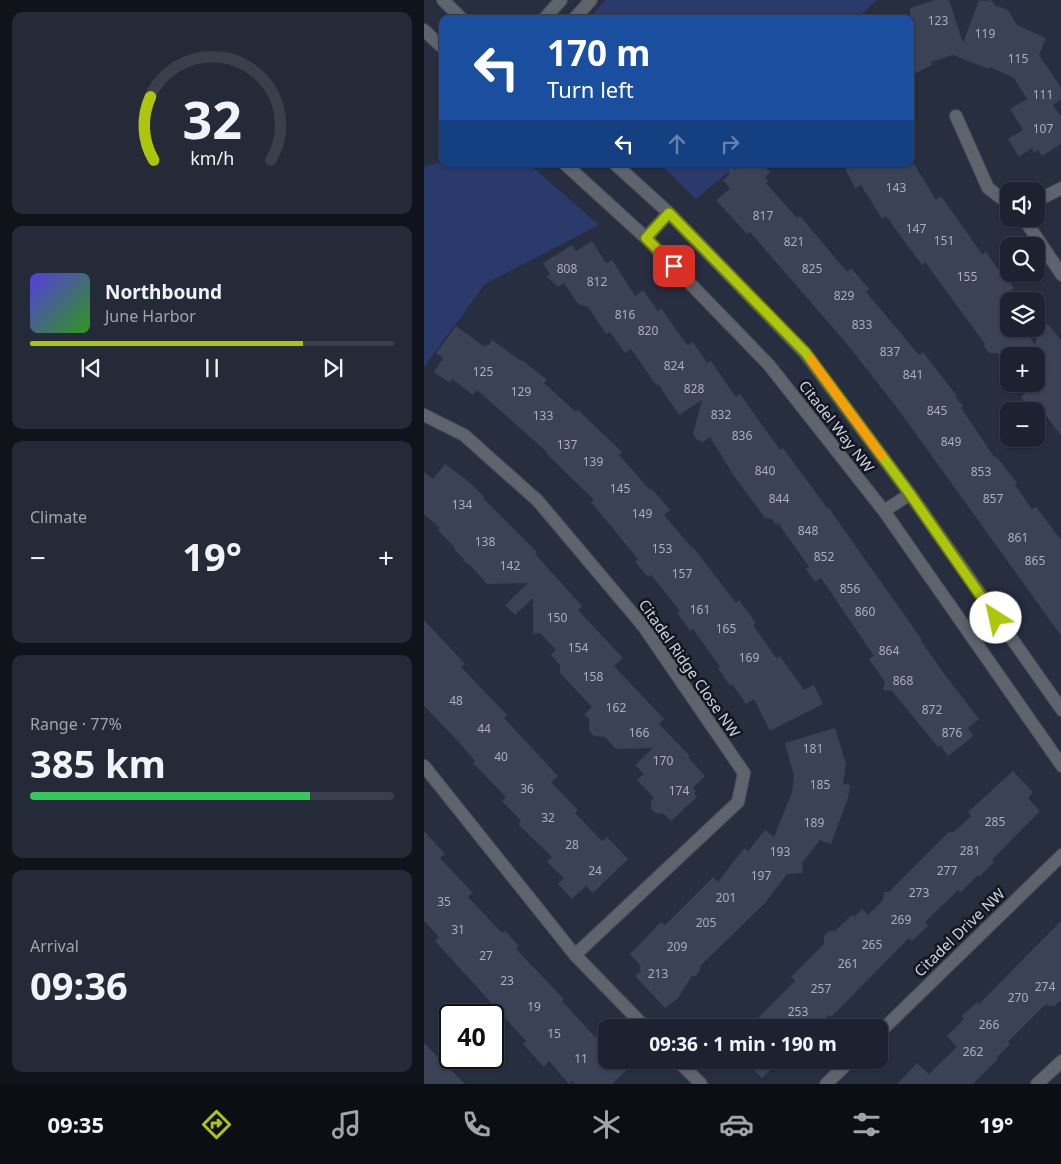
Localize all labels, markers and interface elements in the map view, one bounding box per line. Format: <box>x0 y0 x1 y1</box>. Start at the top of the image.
house number: 123 <box>928 12 948 29</box>
house number: 119 <box>975 25 995 42</box>
text: 170 m <box>547 29 650 76</box>
icon: left <box>464 35 529 100</box>
house number: 115 <box>1008 50 1028 67</box>
text: Turn left <box>547 74 634 104</box>
text: 32 <box>182 83 242 154</box>
house number: 111 <box>1033 86 1053 103</box>
house number: 107 <box>1033 120 1053 137</box>
icon: left <box>610 130 638 158</box>
icon: ahead <box>663 130 691 158</box>
icon: right <box>716 130 744 158</box>
text: km/h <box>190 146 234 170</box>
house number: 143 <box>886 179 906 196</box>
map controls <box>1000 182 1045 447</box>
button: sound <box>1000 182 1045 227</box>
house number: 817 <box>753 207 773 224</box>
house number: 147 <box>906 220 926 237</box>
house number: 151 <box>934 232 954 249</box>
house number: 821 <box>784 233 804 250</box>
button: search <box>1000 237 1045 282</box>
pin <box>653 245 695 287</box>
icon: arrive <box>660 252 688 280</box>
house number: 808 <box>557 260 577 277</box>
house number: 825 <box>802 260 822 277</box>
house number: 155 <box>957 268 977 285</box>
house number: 812 <box>587 273 607 290</box>
text: Northbound <box>105 279 222 305</box>
house number: 829 <box>834 287 854 304</box>
button: layers <box>1000 292 1045 337</box>
text: June Harbor <box>105 305 196 327</box>
house number: 816 <box>615 306 635 323</box>
house number: 833 <box>852 316 872 333</box>
house number: 820 <box>638 322 658 339</box>
house number: 837 <box>880 343 900 360</box>
button: + <box>1000 347 1045 392</box>
icon: previous <box>77 354 105 382</box>
icon: pause <box>198 354 226 382</box>
icon: next <box>319 354 347 382</box>
house number: 824 <box>664 357 684 374</box>
house number: 125 <box>473 363 493 380</box>
house number: 841 <box>903 366 923 383</box>
street label: Citadel Way NW <box>795 376 879 476</box>
house number: 828 <box>684 380 704 397</box>
house number: 129 <box>511 383 531 400</box>
house number: 845 <box>927 402 947 419</box>
button: − <box>1000 402 1045 447</box>
house number: 832 <box>711 406 731 423</box>
house number: 133 <box>533 407 553 424</box>
house number: 836 <box>732 427 752 444</box>
house number: 849 <box>941 433 961 450</box>
house number: 137 <box>557 436 577 453</box>
house number: 139 <box>583 453 603 470</box>
house number: 840 <box>755 462 775 479</box>
house number: 853 <box>971 463 991 480</box>
house number: 145 <box>610 480 630 497</box>
house number: 844 <box>769 490 789 507</box>
house number: 857 <box>983 490 1003 507</box>
house number: 134 <box>452 496 472 513</box>
house number: 149 <box>632 505 652 522</box>
text: Climate <box>30 506 87 528</box>
house number: 848 <box>798 522 818 539</box>
house number: 861 <box>1008 529 1028 546</box>
text: 19° <box>182 530 242 582</box>
house number: 138 <box>475 533 495 550</box>
text: − <box>30 538 46 576</box>
text: + <box>378 538 394 576</box>
house number: 153 <box>652 540 672 557</box>
house number: 852 <box>814 548 834 565</box>
house number: 865 <box>1025 552 1045 569</box>
house number: 142 <box>500 557 520 574</box>
house number: 157 <box>672 565 692 582</box>
house number: 856 <box>840 580 860 597</box>
position arrow <box>969 591 1021 643</box>
street label: Citadel Ridge Close NW <box>635 595 745 741</box>
house number: 161 <box>690 601 710 618</box>
house number: 860 <box>855 603 875 620</box>
house number: 150 <box>547 609 567 626</box>
house number: 165 <box>716 620 736 637</box>
house number: 154 <box>568 639 588 656</box>
house number: 864 <box>879 642 899 659</box>
house number: 169 <box>739 649 759 666</box>
house number: 158 <box>583 668 603 685</box>
house number: 868 <box>893 672 913 689</box>
house number: 48 <box>449 692 463 709</box>
house number: 162 <box>606 699 626 716</box>
house number: 872 <box>922 701 942 718</box>
text: Range · 77% <box>30 713 122 735</box>
house number: 44 <box>477 720 491 737</box>
house number: 166 <box>629 724 649 741</box>
house number: 876 <box>942 724 962 741</box>
text: 385 km <box>30 737 166 789</box>
house number: 181 <box>803 740 823 757</box>
house number: 40 <box>494 748 508 765</box>
house number: 170 <box>653 752 673 769</box>
house number: 185 <box>810 776 830 793</box>
house number: 36 <box>520 780 534 797</box>
house number: 174 <box>669 782 689 799</box>
house number: 32 <box>541 809 555 826</box>
house number: 285 <box>985 813 1005 830</box>
house number: 189 <box>804 814 824 831</box>
house number: 28 <box>565 836 579 853</box>
house number: 281 <box>960 842 980 859</box>
house number: 193 <box>770 843 790 860</box>
house number: 24 <box>588 862 602 879</box>
house number: 277 <box>937 862 957 879</box>
house number: 197 <box>751 867 771 884</box>
street label: Citadel Drive NW <box>909 883 1009 981</box>
house number: 273 <box>909 884 929 901</box>
house number: 201 <box>716 889 736 906</box>
house number: 35 <box>437 893 451 910</box>
house number: 269 <box>891 911 911 928</box>
house number: 205 <box>696 914 716 931</box>
house number: 31 <box>451 921 465 938</box>
text: Arrival <box>30 935 79 957</box>
house number: 265 <box>862 936 882 953</box>
house number: 209 <box>667 938 687 955</box>
house number: 27 <box>479 947 493 964</box>
house number: 261 <box>838 955 858 972</box>
text: 09:36 <box>30 959 128 1011</box>
house number: 213 <box>648 965 668 982</box>
house number: 23 <box>500 972 514 989</box>
house number: 274 <box>1035 978 1055 995</box>
house number: 257 <box>811 980 831 997</box>
house number: 270 <box>1008 989 1028 1006</box>
house number: 19 <box>527 998 541 1015</box>
house number: 253 <box>788 1003 808 1020</box>
speed limit sign: 40 <box>439 1004 504 1069</box>
house number: 266 <box>979 1016 999 1033</box>
house number: 15 <box>547 1025 561 1042</box>
text: 09:36 · 1 min · 190 m <box>649 1031 837 1057</box>
house number: 262 <box>963 1043 983 1060</box>
house number: 11 <box>574 1050 588 1067</box>
icon: directions <box>199 1107 234 1142</box>
icon: music <box>329 1107 364 1142</box>
icon: phone <box>459 1107 494 1142</box>
icon: climate <box>589 1107 624 1142</box>
icon: car <box>719 1107 754 1142</box>
icon: filters <box>849 1107 884 1142</box>
text: 09:35 <box>47 1109 104 1139</box>
text: 19° <box>979 1109 1013 1139</box>

